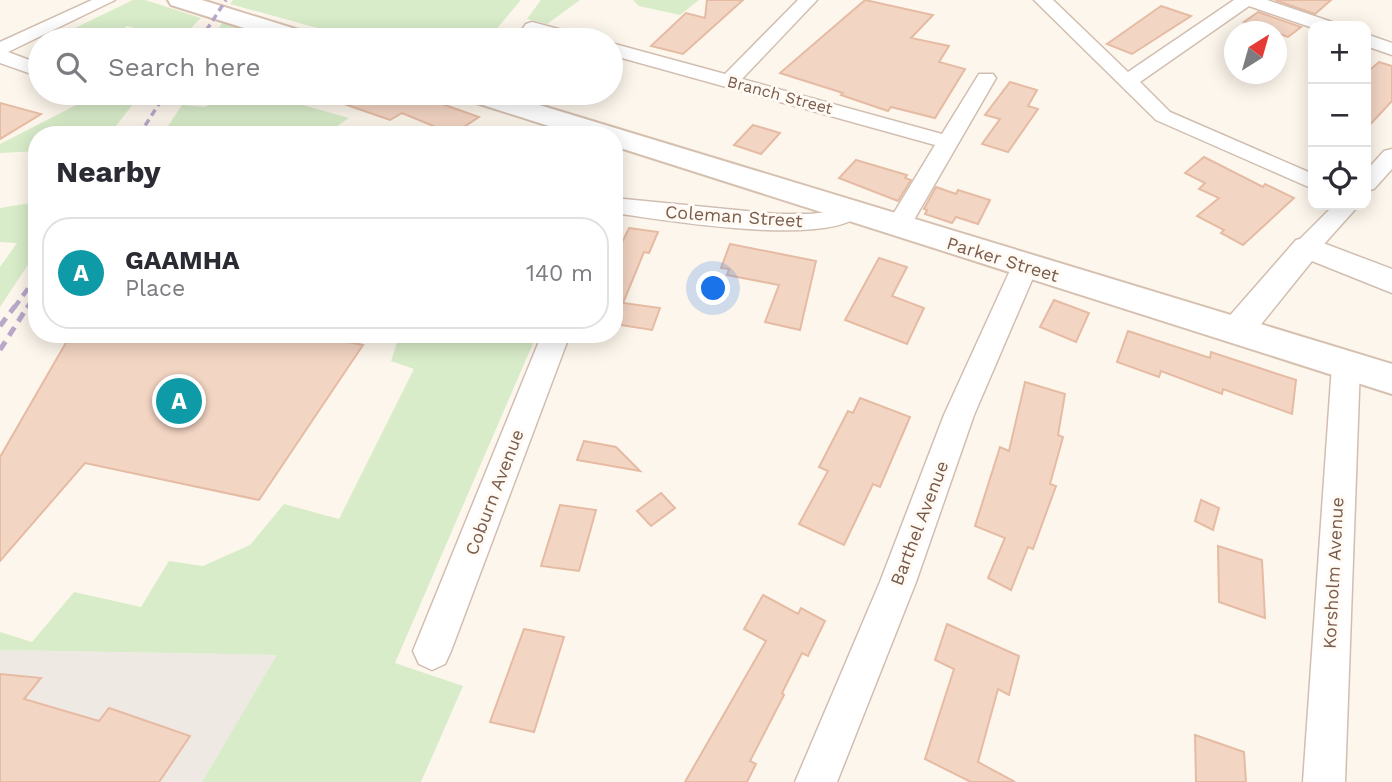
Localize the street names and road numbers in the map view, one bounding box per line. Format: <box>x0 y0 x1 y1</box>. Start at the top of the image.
street label: Branch Street <box>725 72 835 118</box>
street label: Coleman Street <box>665 201 804 231</box>
street label: Parker Street <box>944 232 1062 286</box>
street label: Coburn Avenue <box>460 426 528 558</box>
street label: Barthel Avenue <box>886 458 952 588</box>
street label: Korsholm Avenue <box>1319 497 1347 649</box>

